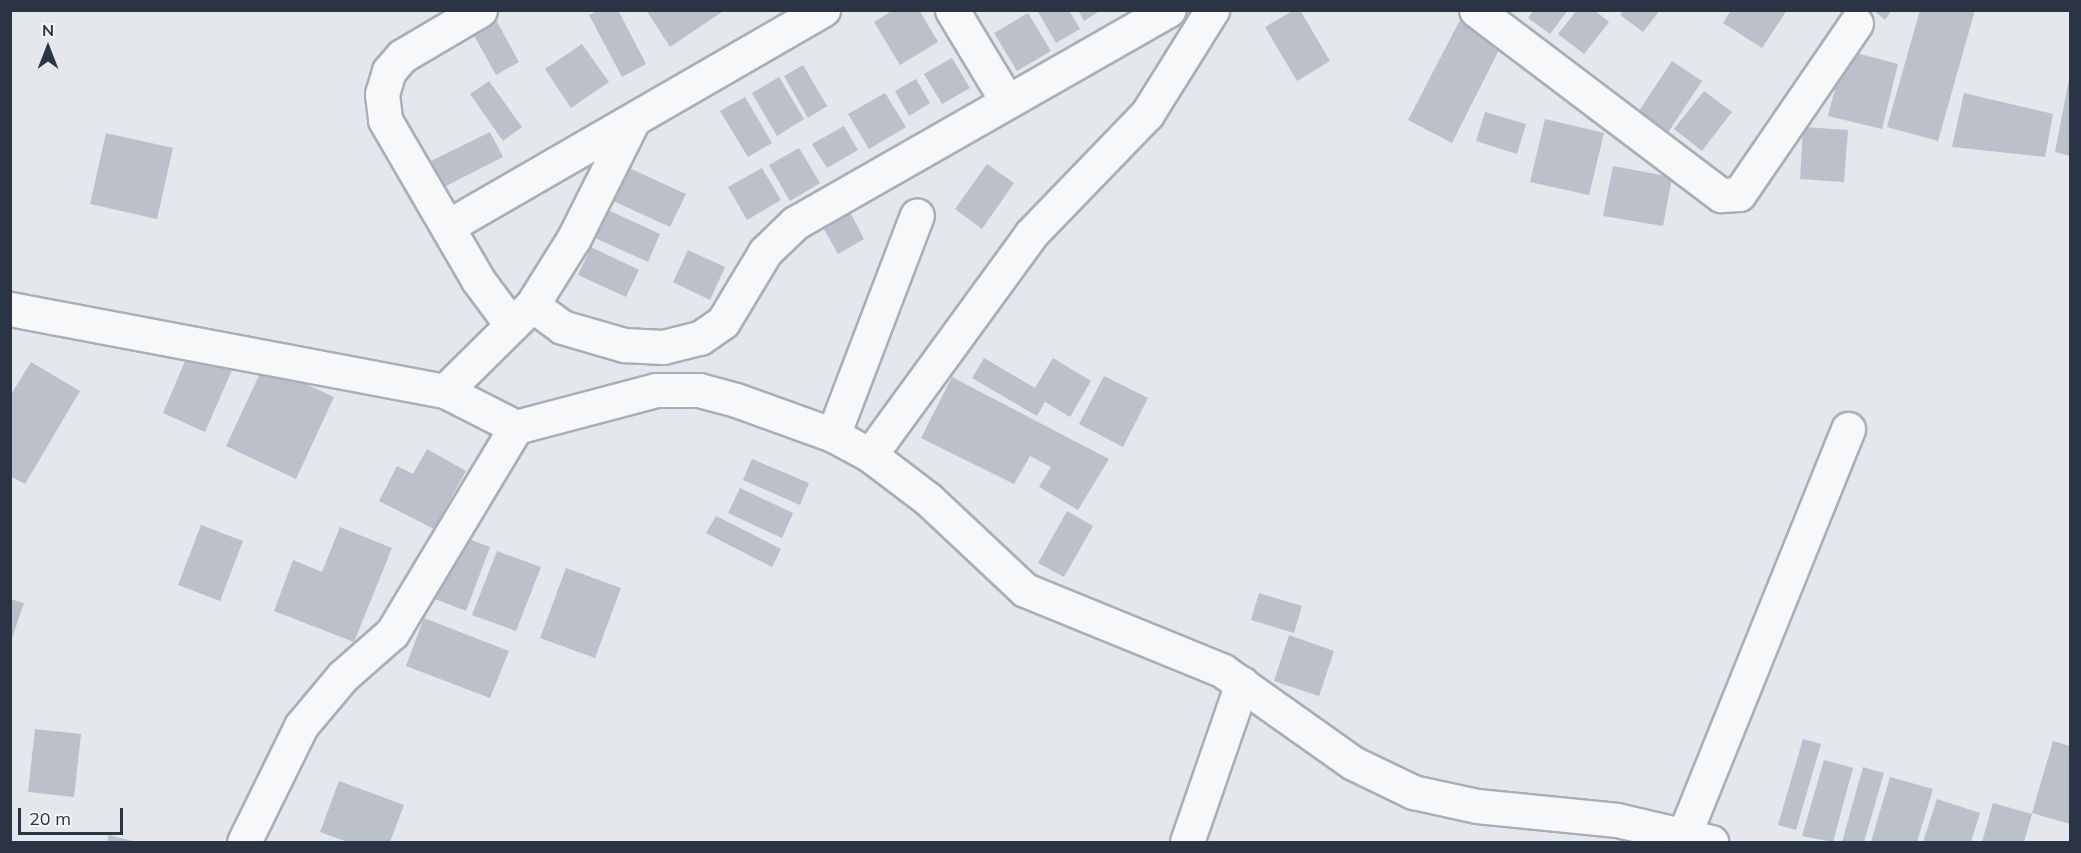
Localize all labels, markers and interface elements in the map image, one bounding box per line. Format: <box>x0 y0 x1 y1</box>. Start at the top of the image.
north arrow <box>18 18 78 78</box>
text: N <box>42 20 54 40</box>
scale bar <box>21 796 126 834</box>
text: 20 m <box>29 807 71 830</box>

